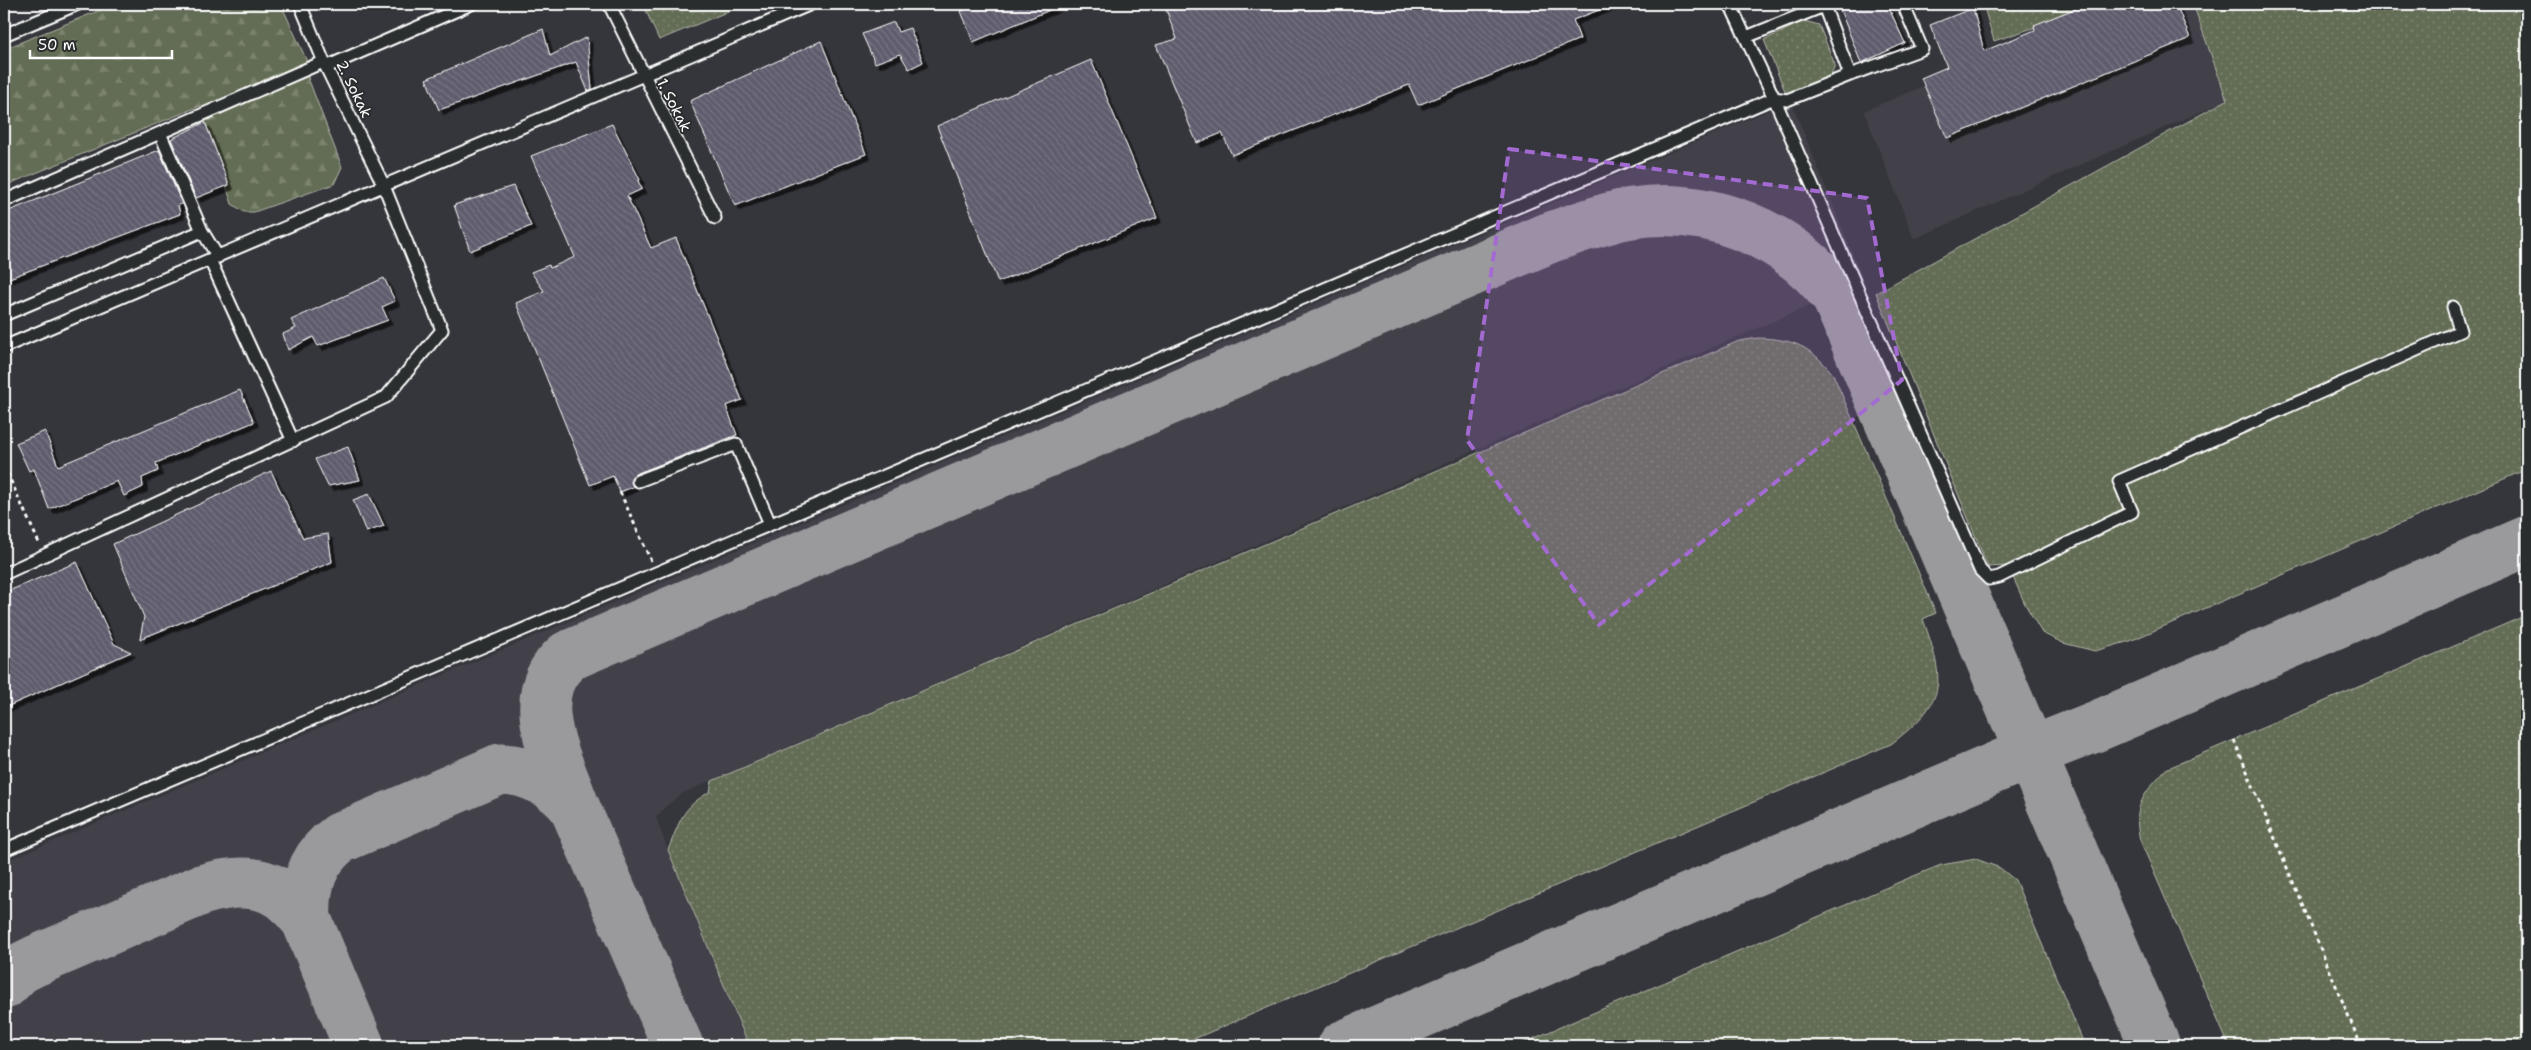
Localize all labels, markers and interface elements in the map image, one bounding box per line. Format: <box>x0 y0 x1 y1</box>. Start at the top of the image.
scale bar <box>30 28 172 60</box>
text: 50 m <box>38 35 76 55</box>
street label: 2. Sokak <box>331 57 377 121</box>
street label: 1. Sokak <box>652 75 696 135</box>

